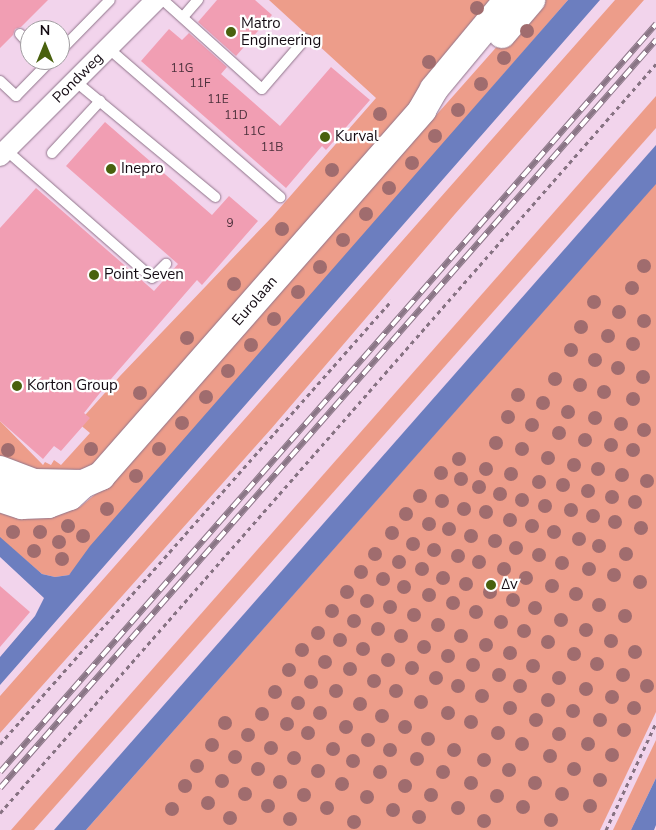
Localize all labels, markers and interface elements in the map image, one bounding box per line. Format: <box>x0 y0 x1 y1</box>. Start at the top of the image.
place label: Matro Engineering <box>241 14 321 49</box>
north arrow <box>20 20 70 70</box>
text: N <box>40 21 50 40</box>
marker: Matro Engineering <box>225 26 237 38</box>
street label: Pondweg <box>49 49 107 107</box>
house number: 11G <box>170 62 194 76</box>
house number: 11F <box>190 77 210 91</box>
house number: 11E <box>207 93 229 107</box>
house number: 11D <box>224 109 248 123</box>
house number: 11C <box>243 125 265 139</box>
place label: Kurval <box>335 128 378 146</box>
marker: Kurval <box>319 131 331 143</box>
house number: 11B <box>261 141 283 155</box>
place label: Inepro <box>121 160 164 178</box>
marker: Inepro <box>105 163 117 175</box>
house number: 9 <box>226 217 234 231</box>
place label: Point Seven <box>104 266 184 284</box>
marker: Point Seven <box>88 269 100 281</box>
street label: Eurolaan <box>229 273 281 329</box>
place label: Korton Group <box>27 377 118 395</box>
marker: Korton Group <box>11 380 23 392</box>
place label: ∆v <box>501 576 518 594</box>
marker: ∆v <box>485 579 497 591</box>

